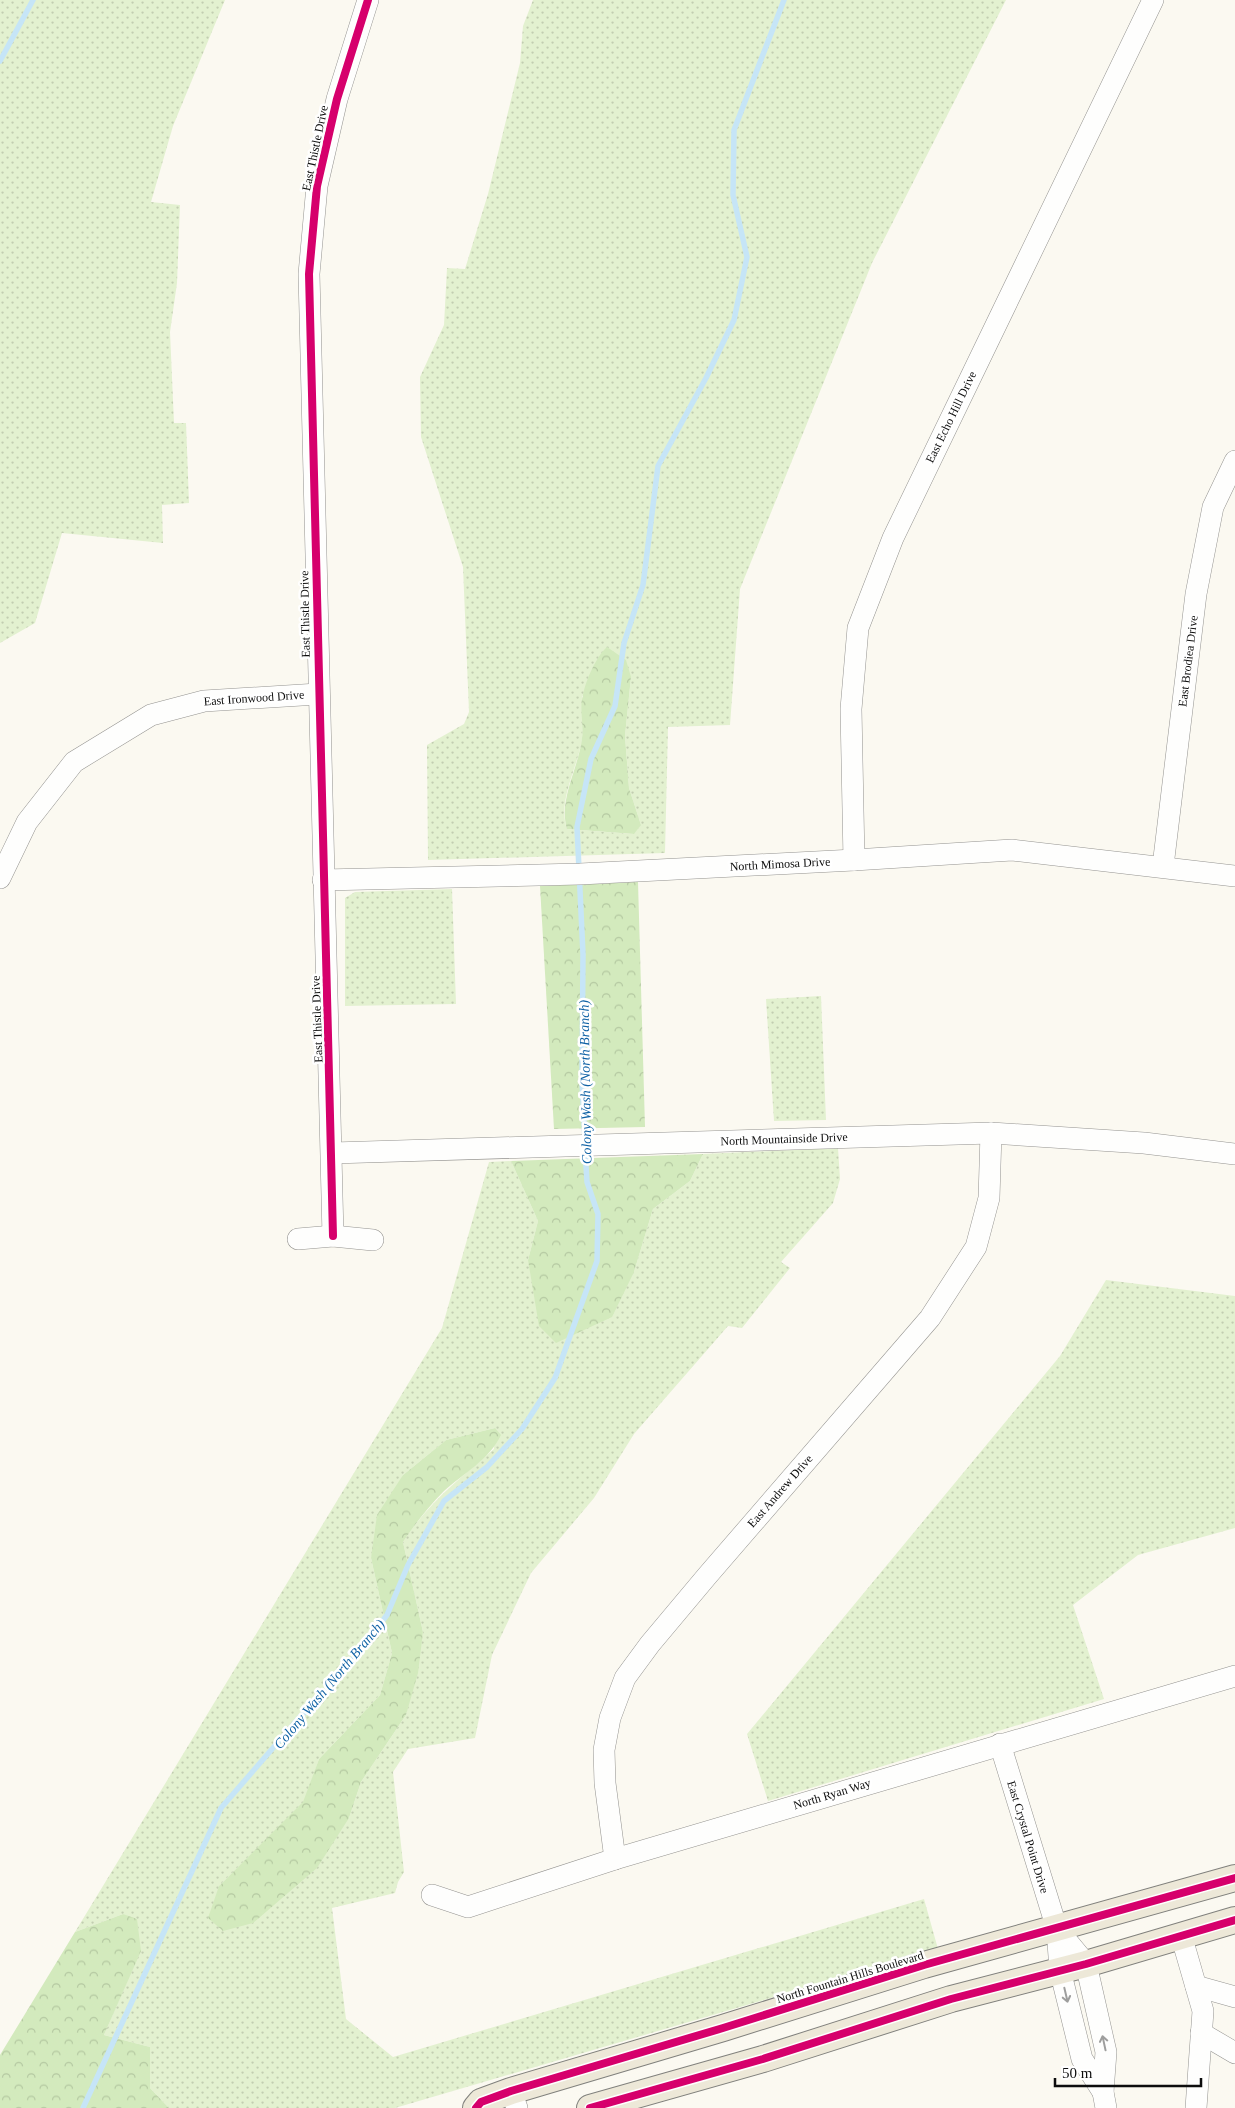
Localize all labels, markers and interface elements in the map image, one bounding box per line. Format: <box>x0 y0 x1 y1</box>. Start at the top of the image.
street label: East Thistle Drive <box>299 104 331 192</box>
street label: East Echo Hill Drive <box>923 369 979 465</box>
street label: East Thistle Drive <box>297 570 313 658</box>
street label: East Brodiea Drive <box>1175 615 1201 707</box>
street label: East Ironwood Drive <box>203 688 305 708</box>
street label: North Mimosa Drive <box>729 854 831 874</box>
street label: East Thistle Drive <box>308 975 326 1063</box>
water label: Colony Wash (North Branch) <box>577 1000 595 1164</box>
street label: North Mountainside Drive <box>720 1130 848 1148</box>
street label: East Andrew Drive <box>745 1452 815 1530</box>
water label: Colony Wash (North Branch) <box>271 1616 389 1753</box>
street label: North Ryan Way <box>792 1776 872 1812</box>
street label: East Crystal Point Drive <box>1004 1779 1052 1895</box>
street label: North Fountain Hills Boulevard <box>775 1948 925 2006</box>
one-way arrow <box>1062 1986 1071 2002</box>
one-way arrow <box>1099 2036 1108 2052</box>
scale bar <box>1055 2056 1201 2088</box>
text: 50 m <box>1062 2065 1093 2081</box>

